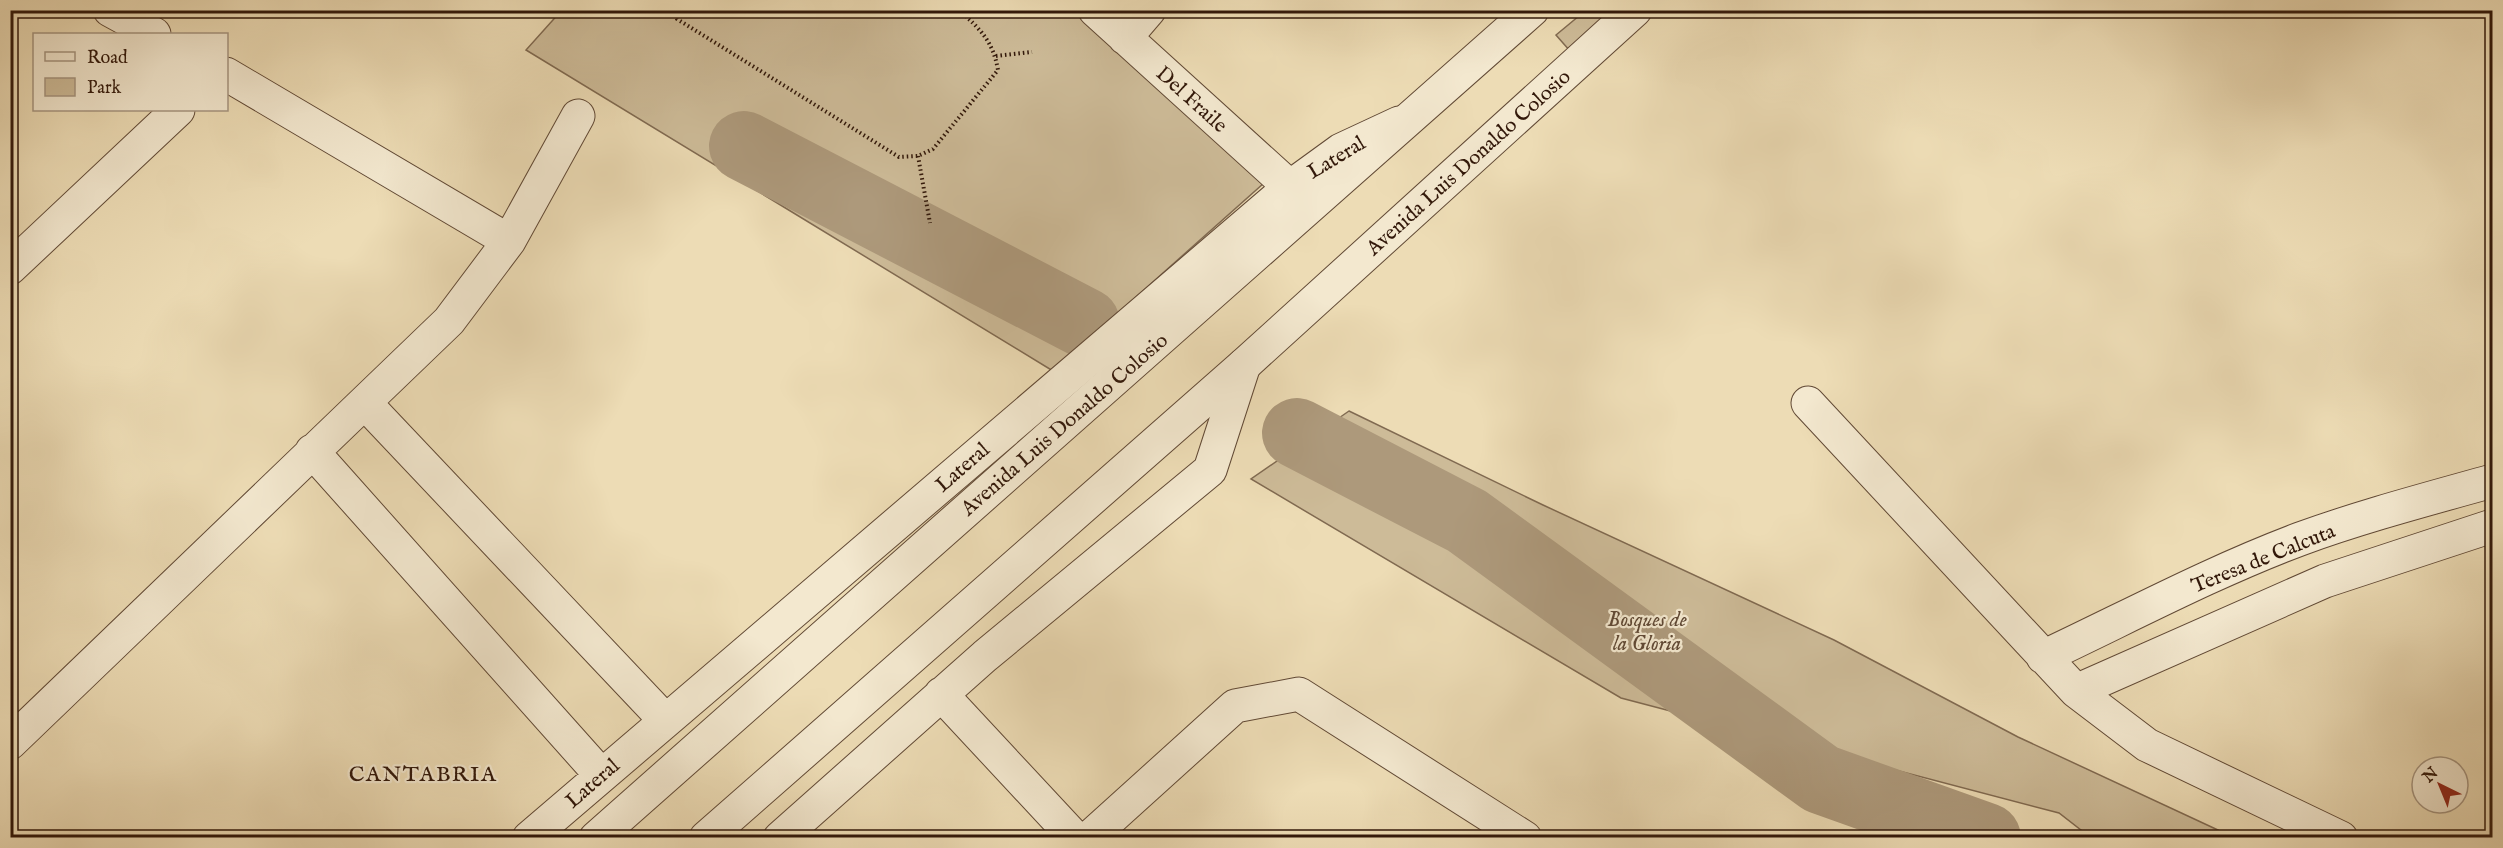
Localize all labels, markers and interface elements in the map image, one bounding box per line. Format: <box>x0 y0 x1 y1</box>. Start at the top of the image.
legend <box>33 33 228 111</box>
text: Road <box>87 47 128 70</box>
street label: Del Fraile <box>1149 61 1233 140</box>
street label: Avenida Luis Donaldo Colosio <box>1360 64 1577 263</box>
text: Park <box>87 77 122 100</box>
street label: Lateral <box>1303 130 1371 186</box>
street label: Avenida Luis Donaldo Colosio <box>955 328 1174 523</box>
street label: Lateral <box>930 437 996 499</box>
street label: Teresa de Calcuta <box>2188 518 2340 601</box>
park label: Bosques de la Gloria <box>1607 607 1687 658</box>
street label: Lateral <box>560 753 626 815</box>
north arrow <box>2410 755 2470 815</box>
district label: CANTABRIA <box>349 761 497 789</box>
text: N <box>2419 763 2443 788</box>

